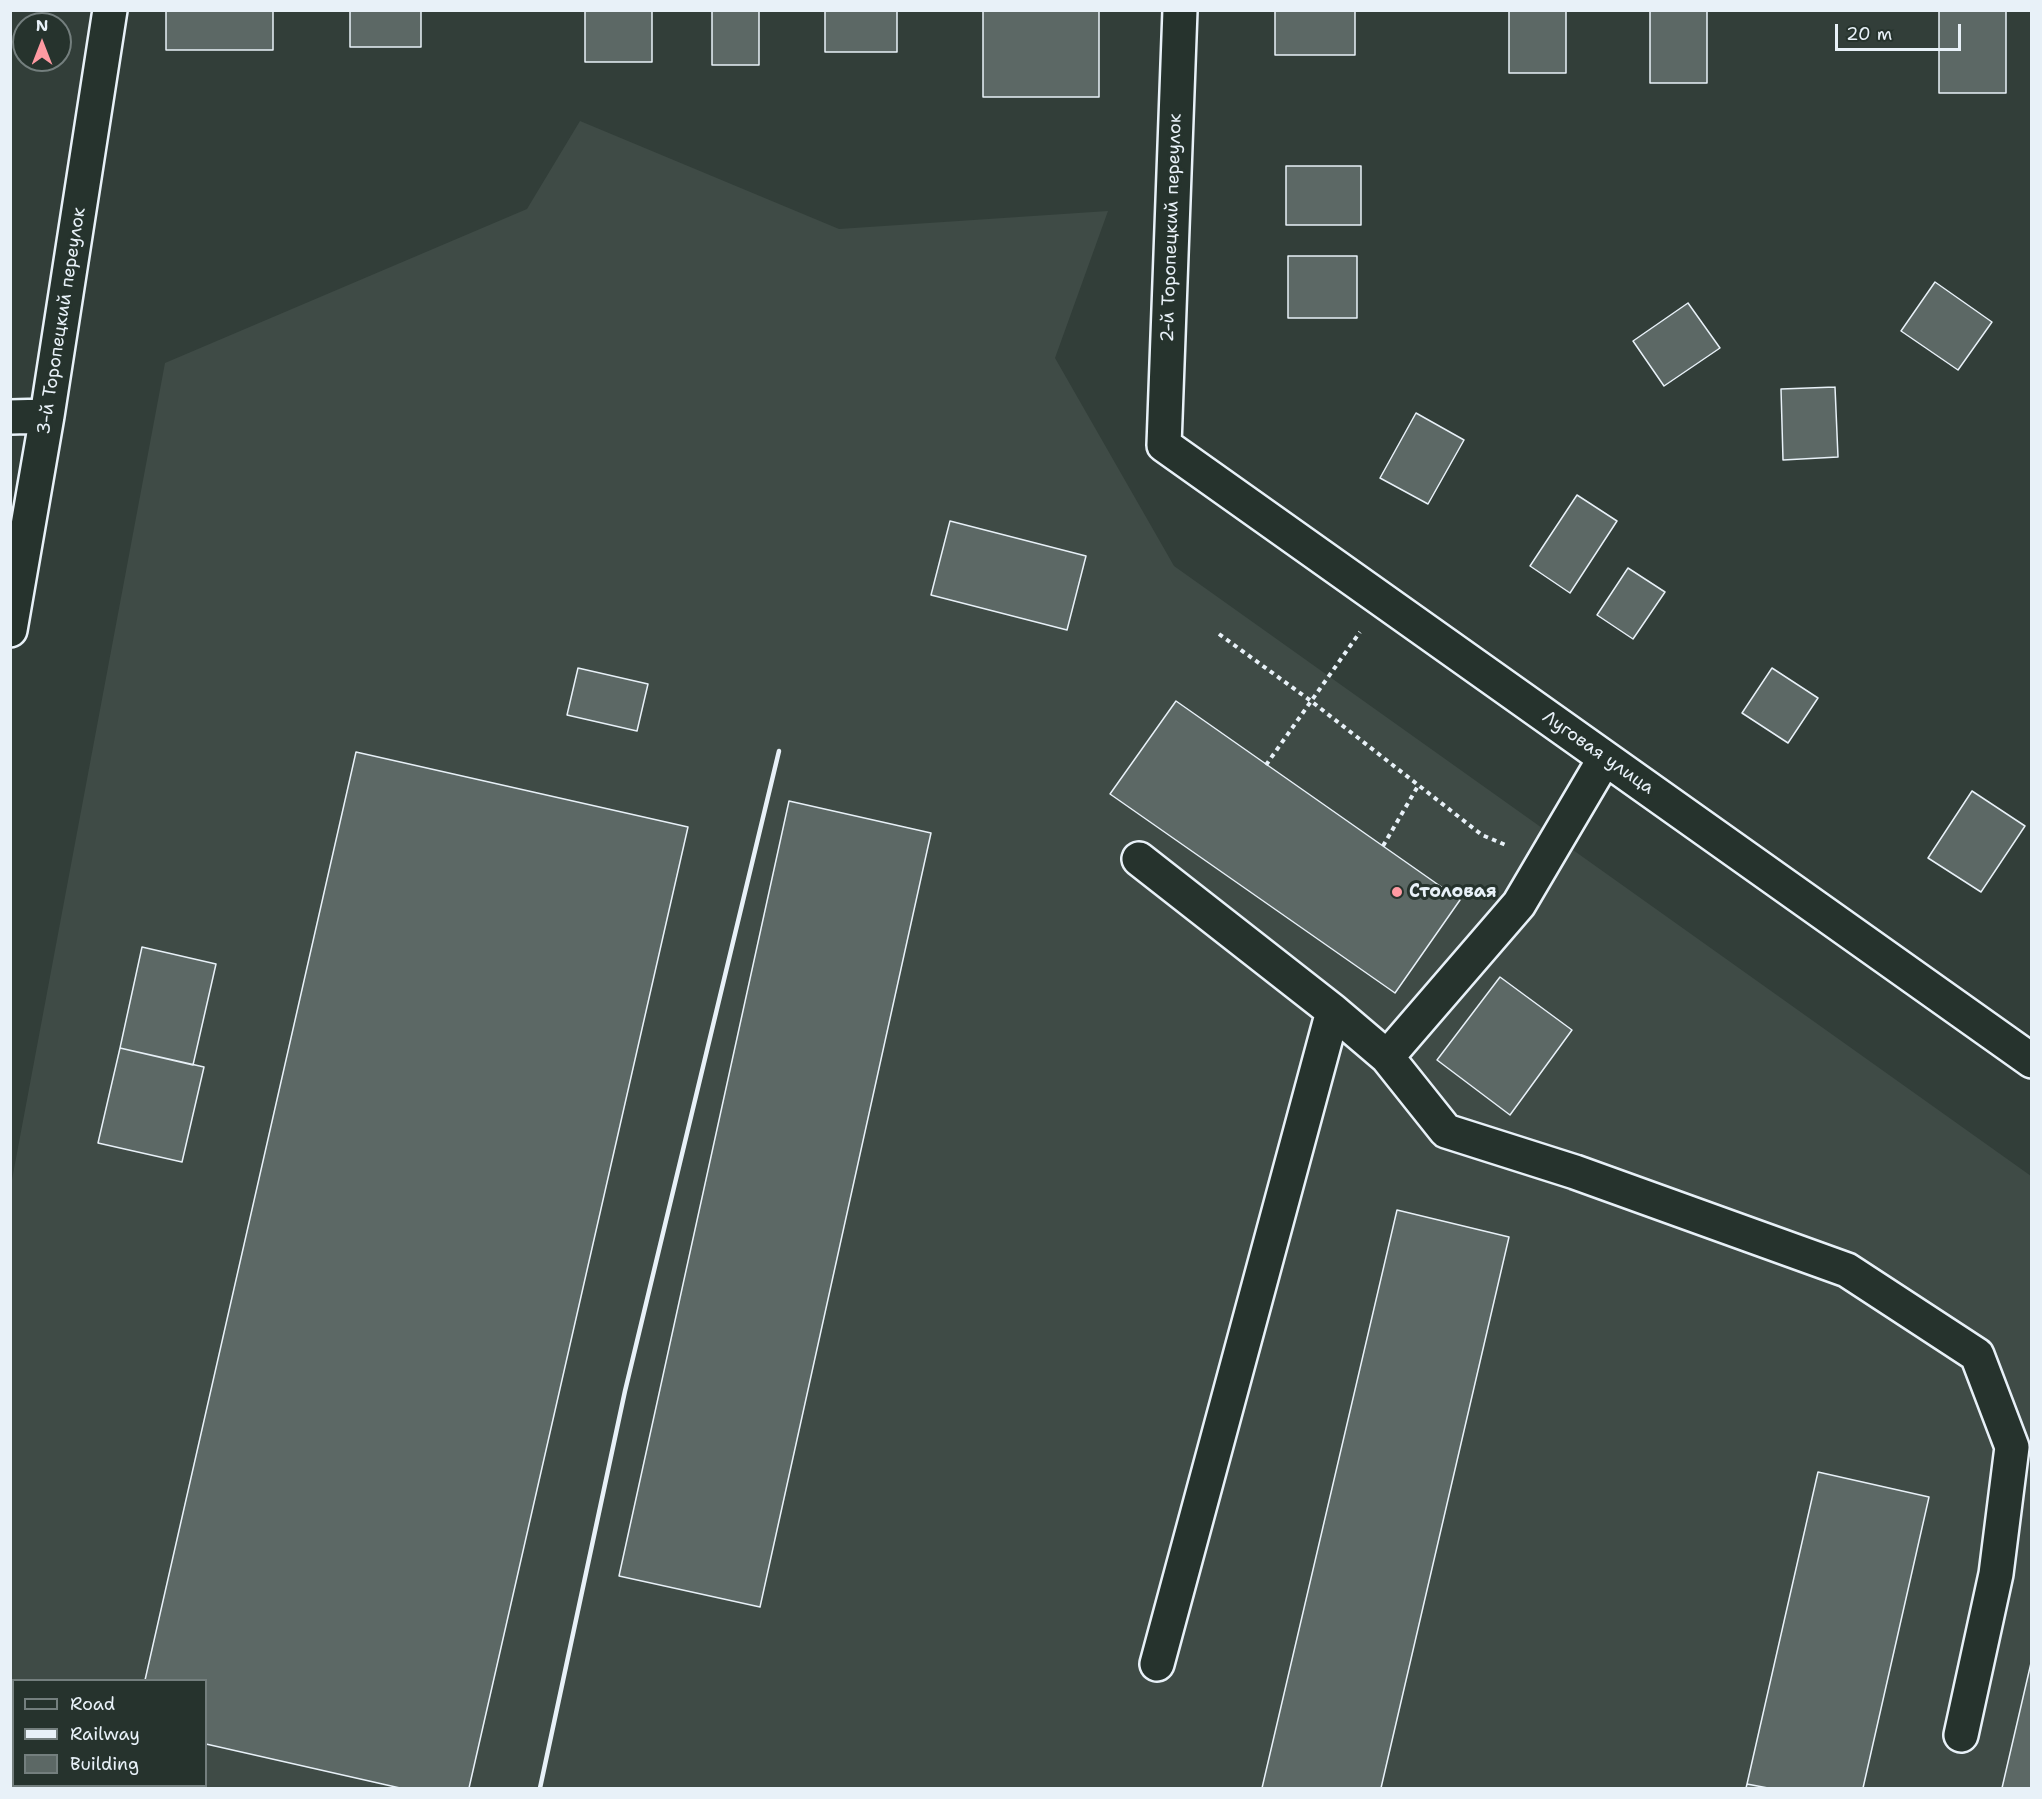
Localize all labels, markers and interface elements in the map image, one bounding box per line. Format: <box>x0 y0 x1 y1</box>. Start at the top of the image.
north arrow <box>12 12 72 72</box>
scale bar <box>1838 12 1964 50</box>
text: N <box>36 15 48 36</box>
text: 20 m <box>1846 22 1892 46</box>
street label: 2-й Торопецкий переулок <box>1157 113 1187 343</box>
street label: 3-й Торопецкий переулок <box>33 206 91 436</box>
street label: Луговая улица <box>1538 707 1658 799</box>
place label: Столовая <box>1409 881 1497 903</box>
marker: Столовая <box>1390 885 1404 899</box>
legend <box>12 1679 207 1787</box>
text: Road <box>70 1692 115 1716</box>
text: Railway <box>70 1722 140 1746</box>
text: Building <box>70 1752 139 1776</box>

